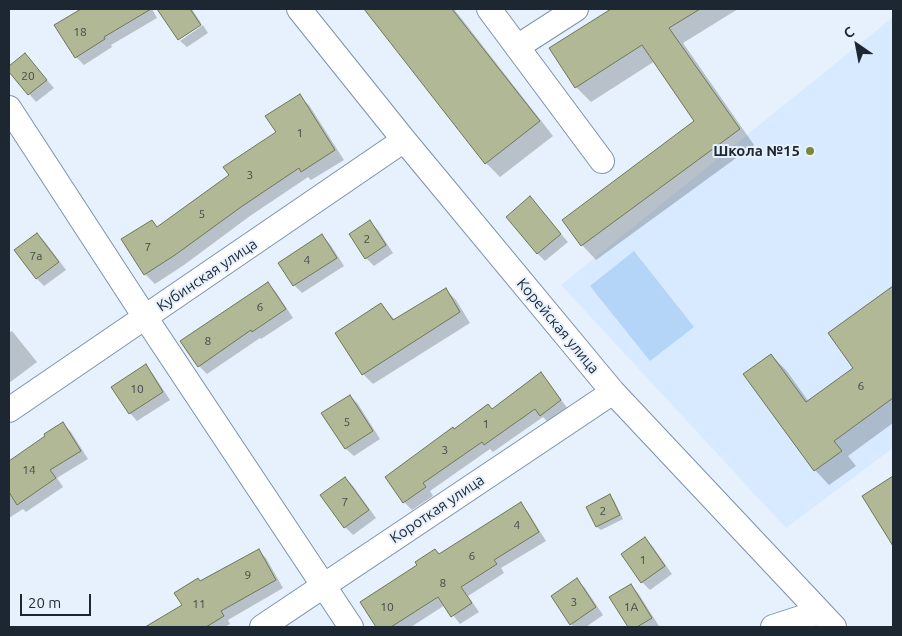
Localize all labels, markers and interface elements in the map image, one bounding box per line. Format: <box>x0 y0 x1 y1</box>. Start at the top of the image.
north arrow <box>832 20 882 70</box>
text: С <box>841 23 857 42</box>
house number: 18 <box>73 25 87 39</box>
house number: 20 <box>21 69 35 83</box>
house number: 1 <box>297 126 303 140</box>
place label: Школа №15 <box>713 142 800 160</box>
marker: Школа №15 <box>804 145 816 157</box>
house number: 3 <box>247 168 253 182</box>
house number: 5 <box>199 207 205 221</box>
house number: 2 <box>364 232 370 246</box>
street label: Кубинская улица <box>153 235 261 315</box>
house number: 7 <box>145 240 151 254</box>
house number: 7а <box>30 249 42 263</box>
house number: 4 <box>304 253 310 267</box>
street label: Корейская улица <box>513 275 603 377</box>
house number: 6 <box>257 300 263 314</box>
house number: 8 <box>205 334 211 348</box>
house number: 6 <box>858 379 864 393</box>
house number: 10 <box>130 382 144 396</box>
house number: 5 <box>344 415 350 429</box>
house number: 1 <box>483 417 489 431</box>
house number: 3 <box>442 443 448 457</box>
house number: 14 <box>22 463 36 477</box>
street label: Короткая улица <box>386 471 488 547</box>
house number: 7 <box>342 495 348 509</box>
house number: 2 <box>600 504 606 518</box>
house number: 4 <box>514 518 520 532</box>
house number: 6 <box>469 549 475 563</box>
house number: 1 <box>640 553 646 567</box>
house number: 9 <box>245 568 251 582</box>
house number: 8 <box>440 576 446 590</box>
scale bar <box>22 584 94 616</box>
text: 20 m <box>28 594 61 611</box>
house number: 3 <box>571 595 577 609</box>
house number: 11 <box>192 597 206 611</box>
house number: 10 <box>380 600 394 614</box>
house number: 1А <box>624 600 638 614</box>

